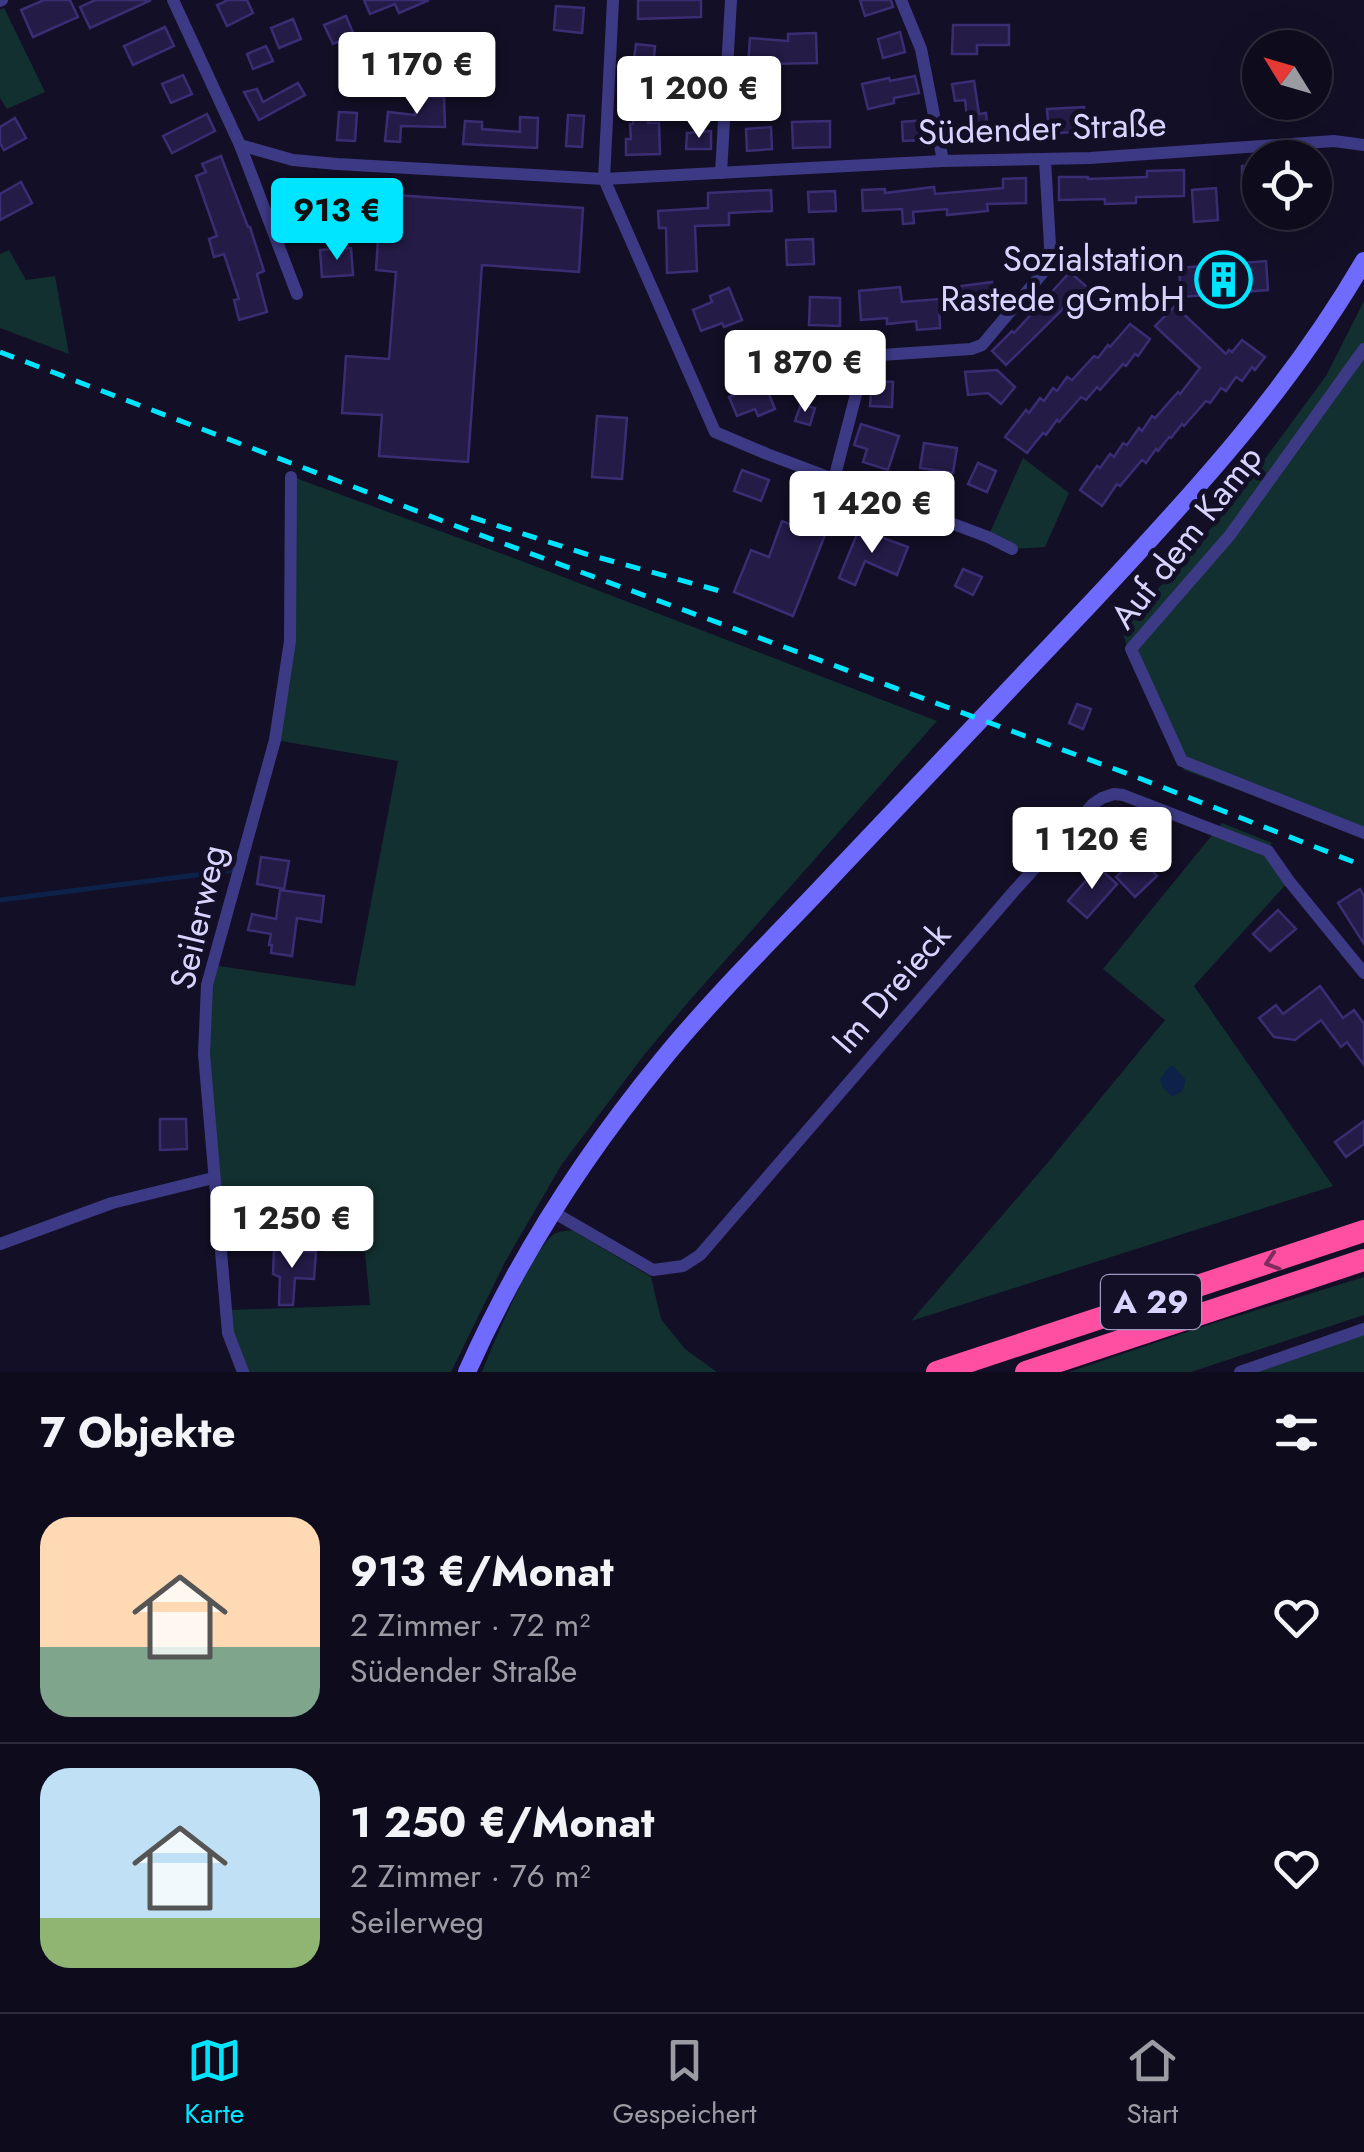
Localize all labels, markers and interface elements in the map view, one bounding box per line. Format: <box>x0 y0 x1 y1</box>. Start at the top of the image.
north arrow <box>1242 30 1332 120</box>
map controls <box>1242 30 1332 230</box>
pin: 1 170 € <box>325 32 509 117</box>
text: 1 170 € <box>360 41 474 87</box>
pin: 1 200 € <box>607 56 791 141</box>
text: 1 200 € <box>639 65 759 111</box>
street label: Südender Straße <box>917 99 1167 157</box>
button: locate <box>1242 140 1332 230</box>
pin: 913 € <box>267 178 407 263</box>
text: 913 € <box>293 187 381 233</box>
place label: Sozialstation Rastede gGmbH <box>940 234 1185 324</box>
building icon: Sozialstation Rastede gGmbH <box>1194 249 1254 309</box>
pin: 1 870 € <box>713 330 897 415</box>
text: 1 870 € <box>747 339 863 385</box>
street label: Auf dem Kamp <box>1098 435 1274 639</box>
pin: 1 420 € <box>780 471 964 556</box>
text: 1 420 € <box>812 480 932 526</box>
pin: 1 120 € <box>1000 807 1184 892</box>
text: 1 120 € <box>1035 816 1149 862</box>
street label: Seilerweg <box>157 840 239 994</box>
street label: Im Dreieck <box>820 911 962 1064</box>
pin: 1 250 € <box>200 1186 384 1271</box>
text: 1 250 € <box>232 1195 352 1241</box>
one-way arrow <box>1264 1250 1281 1270</box>
road number: A 29 <box>1101 1275 1201 1329</box>
text: 7 Objekte <box>40 1402 235 1463</box>
icon: filters <box>1269 1405 1324 1460</box>
text: 913 €/Monat <box>350 1541 614 1602</box>
icon: home <box>120 1557 240 1677</box>
icon: heart <box>1269 1590 1324 1645</box>
text: 2 Zimmer · 72 m² <box>350 1602 590 1648</box>
text: Südender Straße <box>350 1648 577 1694</box>
text: 1 250 €/Monat <box>350 1792 654 1853</box>
icon: home <box>120 1808 240 1928</box>
icon: heart <box>1269 1841 1324 1896</box>
text: 2 Zimmer · 76 m² <box>350 1853 591 1899</box>
text: Seilerweg <box>350 1899 484 1945</box>
tab: Karte <box>184 2033 244 2134</box>
tab: Gespeichert <box>613 2033 756 2134</box>
tab: Start <box>1125 2033 1180 2134</box>

